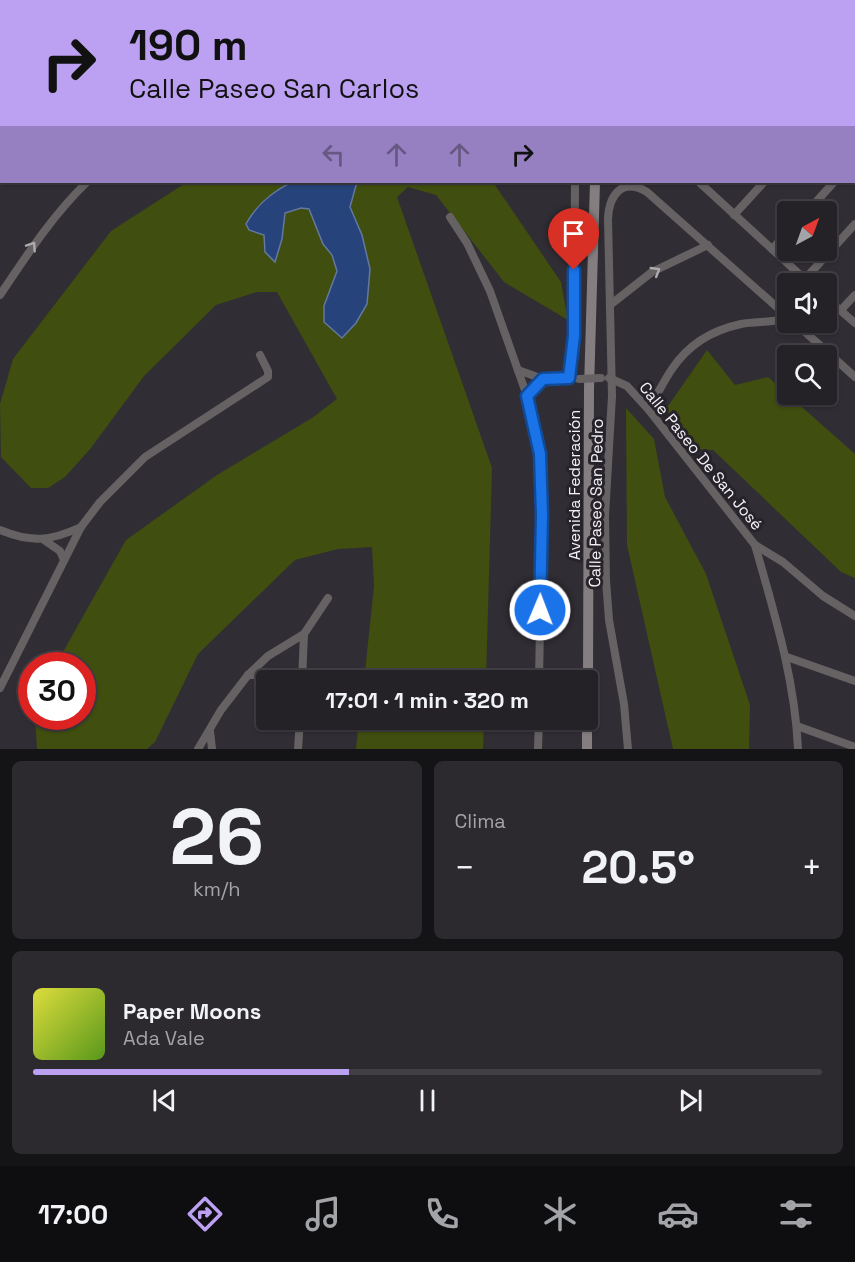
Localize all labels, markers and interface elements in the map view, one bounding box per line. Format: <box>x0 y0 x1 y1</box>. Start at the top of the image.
text: 190 m <box>129 19 248 72</box>
icon: right <box>30 24 108 102</box>
text: Calle Paseo San Carlos <box>129 71 419 106</box>
icon: left <box>317 138 350 171</box>
icon: ahead <box>380 138 413 171</box>
icon: ahead <box>443 138 476 171</box>
icon: right <box>506 138 539 171</box>
north arrow <box>777 201 837 261</box>
map controls <box>777 201 837 405</box>
pin <box>548 208 599 270</box>
icon: arrive <box>557 217 590 250</box>
one-way arrow <box>25 242 36 253</box>
one-way arrow <box>650 266 660 278</box>
button: sound <box>777 273 837 333</box>
button: search <box>777 345 837 405</box>
street label: Calle Paseo De San José <box>635 377 767 535</box>
street label: Avenida Federación <box>564 410 585 560</box>
street label: Calle Paseo San Pedro <box>584 418 608 588</box>
position arrow <box>508 578 572 642</box>
speed limit sign: 30 <box>18 652 96 730</box>
text: 17:01 · 1 min · 320 m <box>325 686 529 714</box>
text: 26 <box>169 787 264 887</box>
text: Clima <box>455 808 506 834</box>
text: 20.5° <box>582 839 695 896</box>
text: − <box>455 847 475 889</box>
text: + <box>802 847 822 889</box>
text: km/h <box>193 876 241 902</box>
text: Paper Moons <box>123 997 261 1025</box>
text: Ada Vale <box>123 1025 205 1051</box>
icon: previous <box>148 1084 181 1117</box>
icon: pause <box>411 1084 444 1117</box>
icon: next <box>674 1084 707 1117</box>
icon: directions <box>184 1193 226 1235</box>
icon: music <box>302 1193 344 1235</box>
icon: phone <box>421 1193 463 1235</box>
icon: climate <box>539 1193 581 1235</box>
icon: car <box>657 1193 699 1235</box>
icon: filters <box>775 1193 817 1235</box>
text: 17:00 <box>38 1197 108 1232</box>

